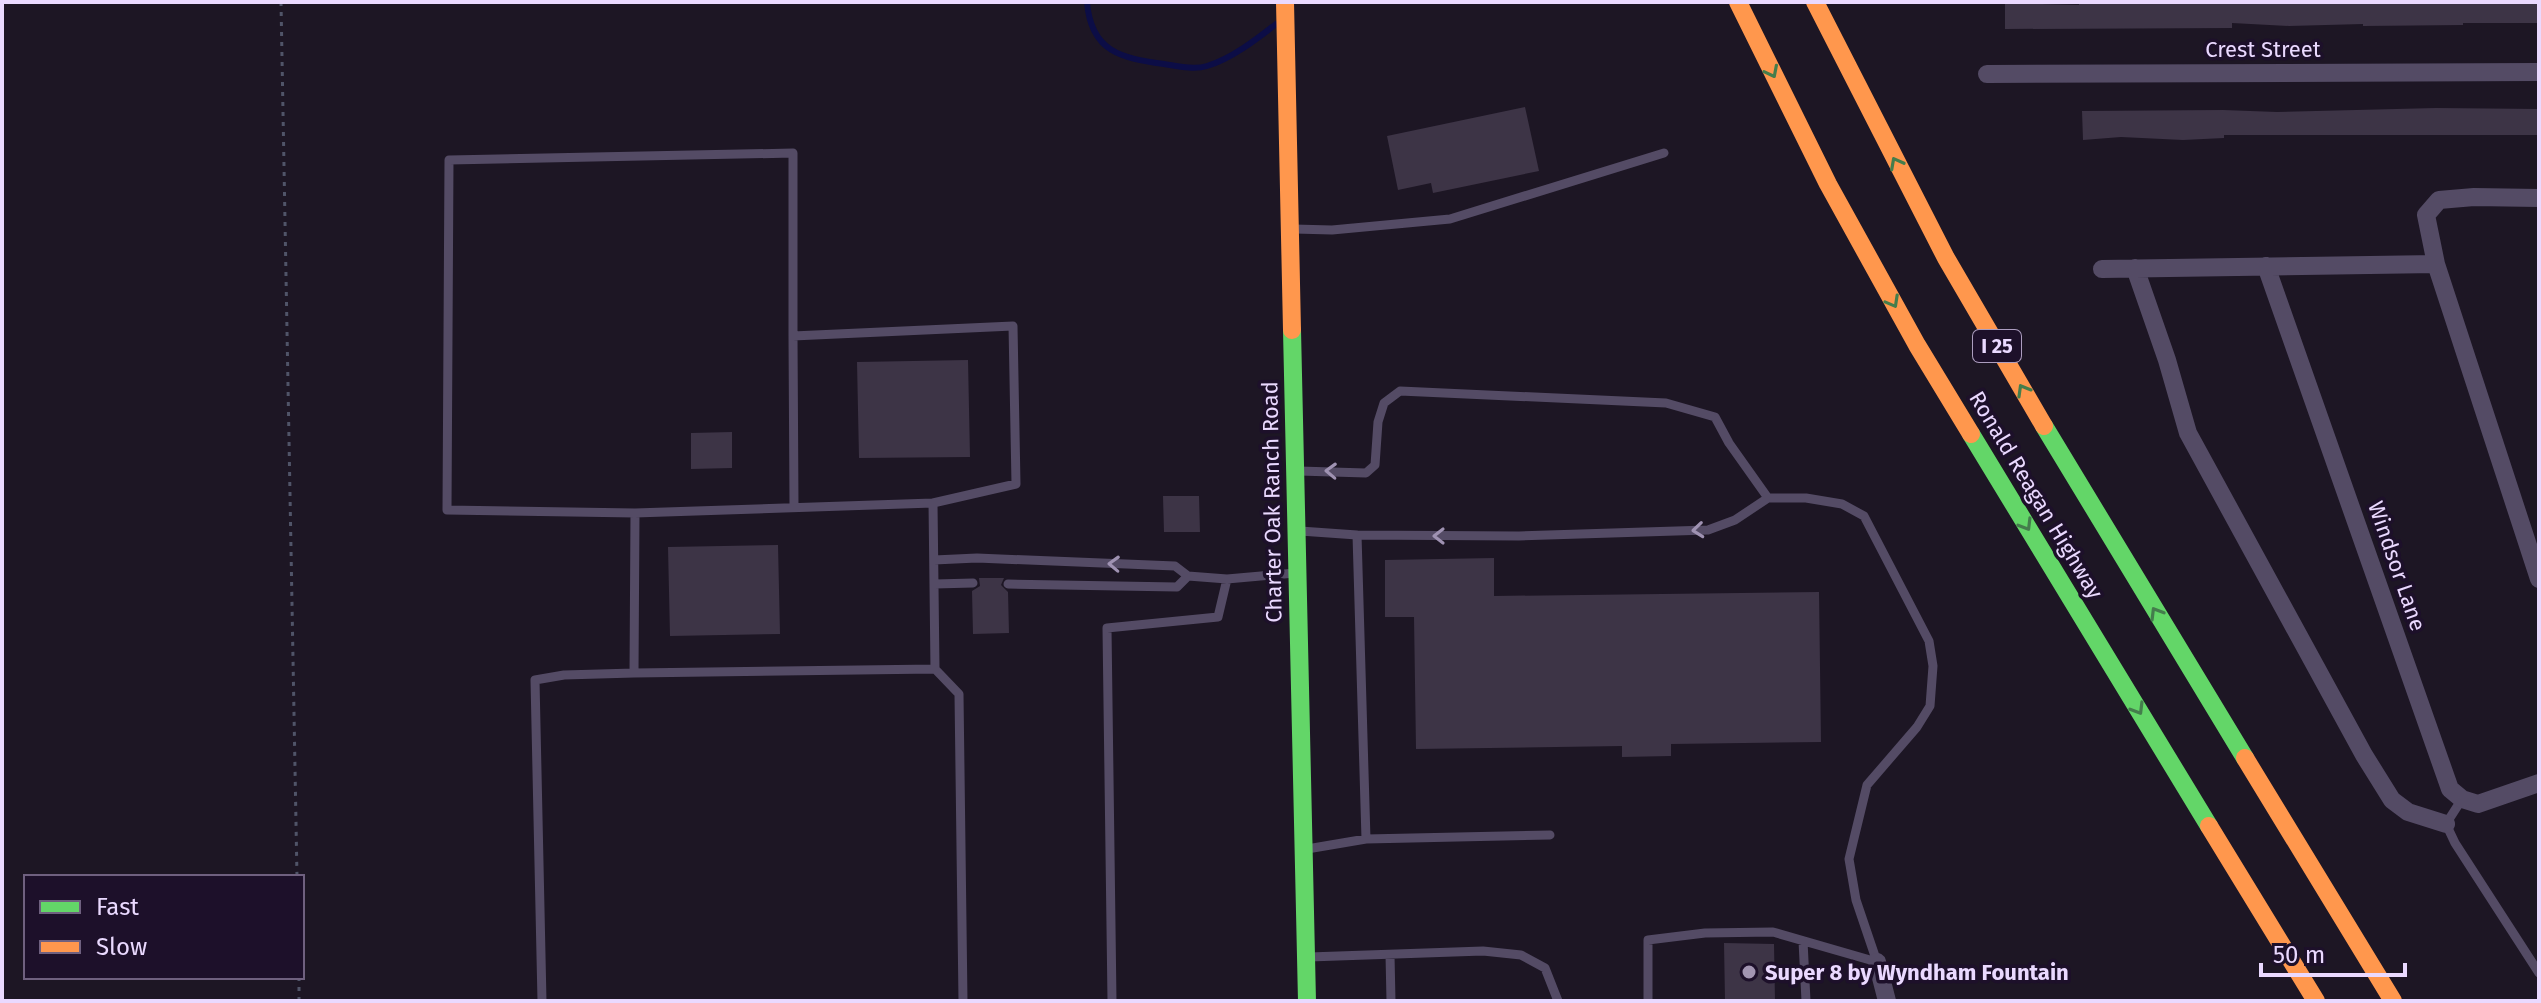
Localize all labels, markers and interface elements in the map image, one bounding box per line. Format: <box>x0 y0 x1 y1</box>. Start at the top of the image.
street label: Crest Street <box>2205 36 2321 63</box>
one-way arrow <box>1762 64 1777 79</box>
one-way arrow <box>1890 156 1905 171</box>
one-way arrow <box>1883 294 1899 308</box>
road number: I 25 <box>1973 330 2021 362</box>
street label: Charter Oak Ranch Road <box>1256 381 1288 623</box>
one-way arrow <box>2017 384 2033 399</box>
street label: Ronald Reagan Highway <box>1963 386 2109 604</box>
one-way arrow <box>1324 462 1337 479</box>
street label: Windsor Lane <box>2362 498 2432 634</box>
one-way arrow <box>2017 517 2032 531</box>
one-way arrow <box>1692 521 1705 538</box>
one-way arrow <box>1432 527 1445 545</box>
one-way arrow <box>1107 555 1120 572</box>
one-way arrow <box>2151 607 2166 622</box>
one-way arrow <box>2128 700 2143 715</box>
legend <box>24 875 304 979</box>
text: Fast <box>96 893 139 921</box>
scale bar <box>2261 927 2405 977</box>
text: Slow <box>96 933 147 961</box>
text: 50 m <box>2273 941 2325 969</box>
place label: Super 8 by Wyndham Fountain <box>1765 959 2069 986</box>
marker: Super 8 by Wyndham Fountain <box>1740 963 1758 981</box>

